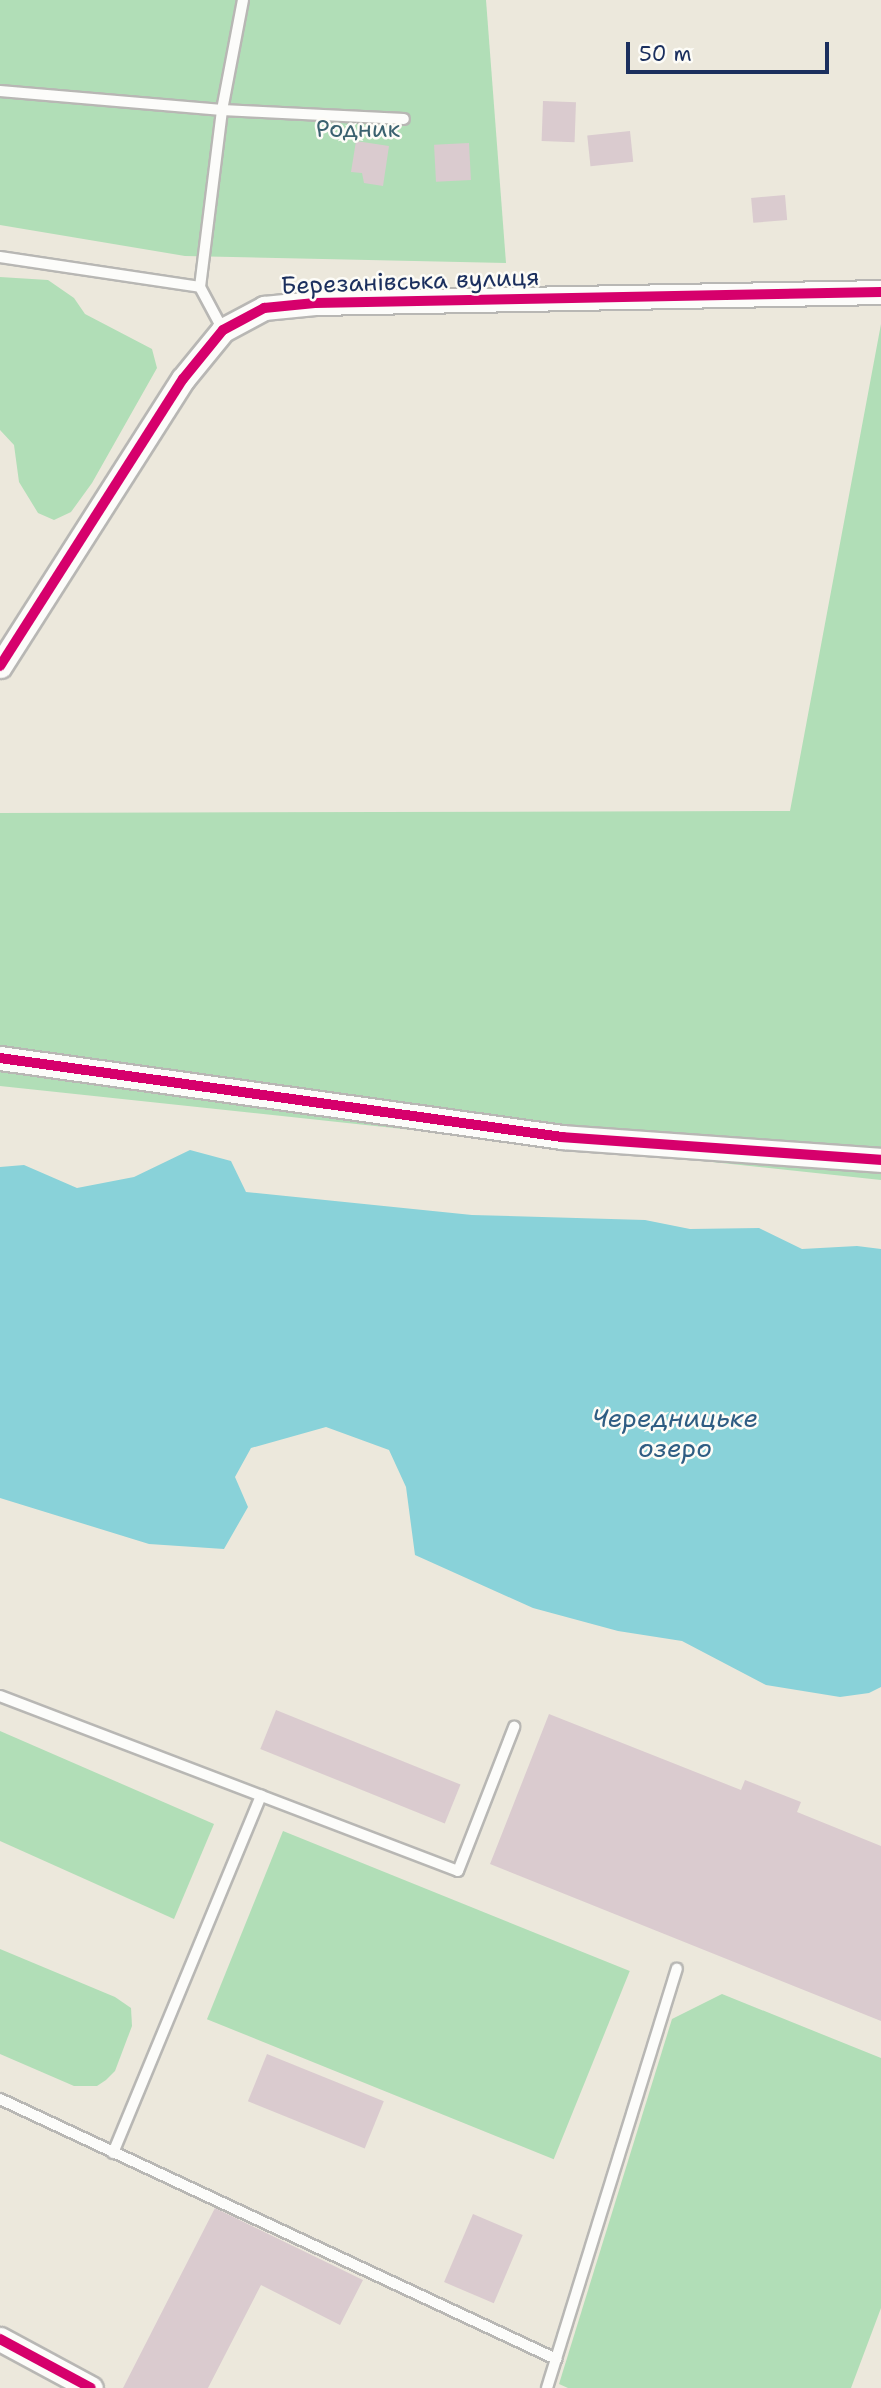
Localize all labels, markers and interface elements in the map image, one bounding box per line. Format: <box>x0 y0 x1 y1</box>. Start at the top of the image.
scale bar <box>629 28 832 72</box>
text: 50 m <box>639 40 692 68</box>
park label: Родник <box>316 116 400 144</box>
street label: Березанівська вулиця <box>280 263 540 301</box>
water label: Чередницьке озеро <box>592 1402 758 1464</box>

